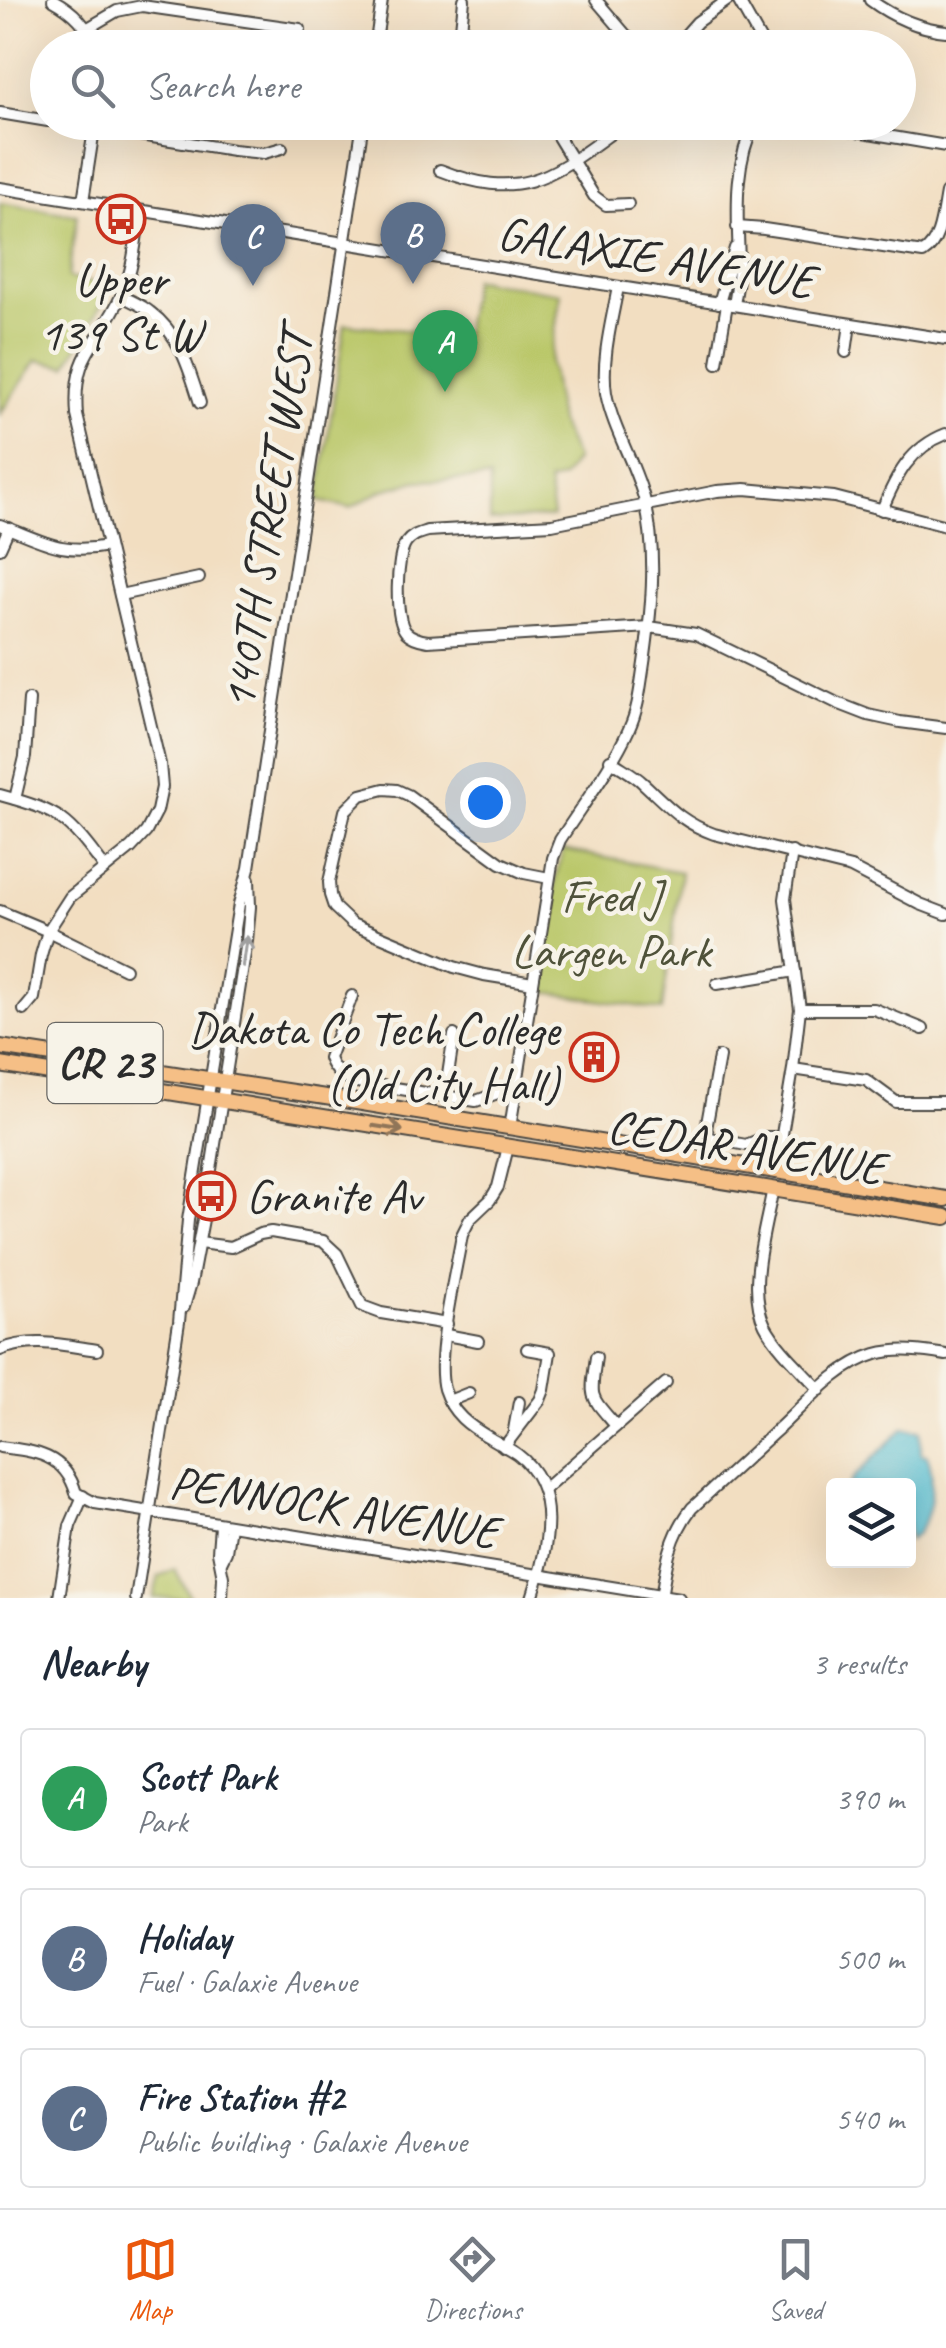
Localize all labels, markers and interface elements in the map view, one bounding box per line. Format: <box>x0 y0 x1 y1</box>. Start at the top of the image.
search box <box>30 30 916 140</box>
icon: search <box>65 58 120 113</box>
text: Search here <box>145 62 300 109</box>
bus stop icon: Upper 139 St W <box>95 193 147 245</box>
pin: B <box>380 202 446 284</box>
street label: GALAXIE AVENUE <box>494 202 824 312</box>
pin: C <box>220 204 286 286</box>
place label: Upper 139 St W <box>40 249 207 364</box>
pin: A <box>412 310 478 392</box>
street label: 140TH STREET WEST <box>207 315 328 714</box>
your location <box>460 777 511 828</box>
park label: Fred J Largen Park <box>511 866 714 981</box>
one-way arrow <box>237 935 255 967</box>
place label: Dakota Co Tech College (Old City Hall) <box>188 999 562 1114</box>
road number: CR 23 <box>48 1023 162 1103</box>
building icon: Dakota Co Tech College (Old City Hall) <box>568 1031 620 1083</box>
street label: CEDAR AVENUE <box>604 1096 894 1199</box>
one-way arrow <box>371 1119 404 1137</box>
place label: Granite Av <box>246 1166 425 1226</box>
bus stop icon: Granite Av <box>185 1170 237 1222</box>
street label: PENNOCK AVENUE <box>166 1451 508 1563</box>
map controls <box>826 1478 916 1568</box>
button: layers <box>826 1478 916 1568</box>
text: Nearby <box>40 1637 146 1690</box>
text: 3 results <box>812 1643 906 1684</box>
text: Scott Park <box>137 1754 276 1801</box>
text: A <box>66 1778 83 1819</box>
text: 390 m <box>835 1778 904 1819</box>
text: Park <box>137 1801 188 1842</box>
text: Holiday <box>137 1914 231 1961</box>
text: B <box>66 1938 83 1979</box>
text: 500 m <box>835 1938 904 1979</box>
text: Fuel · Galaxie Avenue <box>137 1961 357 2002</box>
text: Fire Station #2 <box>137 2074 344 2121</box>
text: C <box>67 2098 82 2139</box>
text: 540 m <box>835 2098 904 2139</box>
text: Public building · Galaxie Avenue <box>137 2121 467 2162</box>
tab: Map <box>123 2232 178 2327</box>
tab: Directions <box>424 2232 522 2327</box>
tab: Saved <box>768 2232 823 2327</box>

